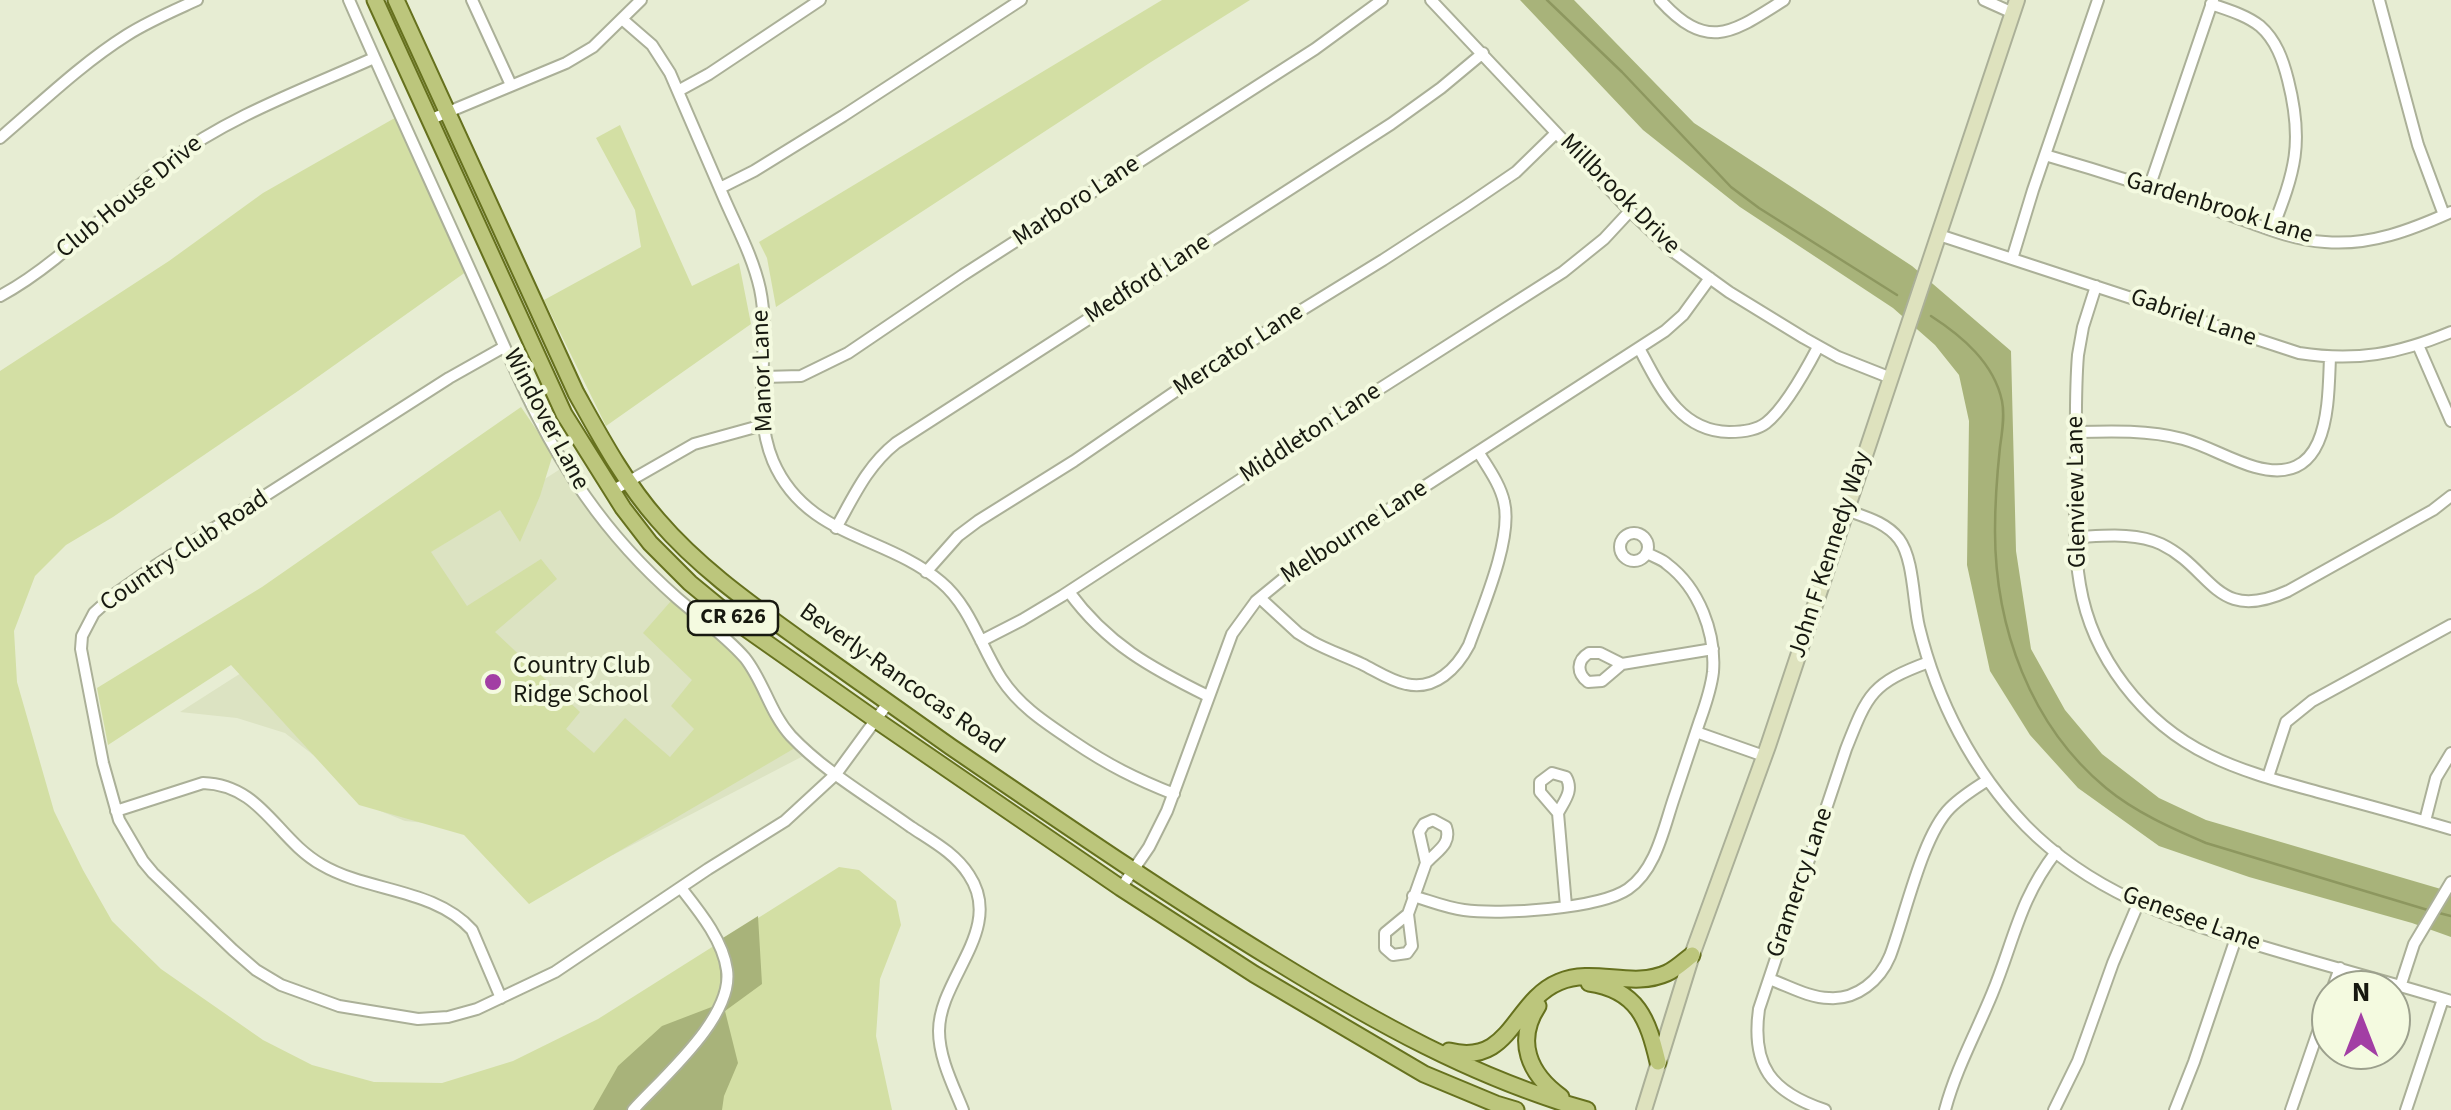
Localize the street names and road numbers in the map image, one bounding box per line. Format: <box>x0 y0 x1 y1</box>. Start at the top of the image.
street label: Millbrook Drive <box>1553 129 1685 261</box>
street label: Club House Drive <box>51 130 209 266</box>
street label: Marboro Lane <box>1008 150 1146 254</box>
street label: Gardenbrook Lane <box>2122 166 2316 252</box>
street label: Medford Lane <box>1080 228 1216 332</box>
street label: Gabriel Lane <box>2126 283 2260 355</box>
street label: Mercator Lane <box>1169 298 1309 404</box>
street label: Manor Lane <box>747 309 781 433</box>
street label: Windover Lane <box>495 344 595 496</box>
street label: Middleton Lane <box>1235 377 1387 491</box>
street label: Glenview Lane <box>2062 416 2094 568</box>
street label: John F Kennedy Way <box>1783 448 1879 662</box>
street label: Melbourne Lane <box>1276 475 1434 591</box>
street label: Country Club Road <box>95 485 275 619</box>
street label: Beverly-Rancocas Road <box>793 598 1009 762</box>
road number: CR 626 <box>688 601 778 635</box>
street label: Gramercy Lane <box>1761 804 1841 962</box>
street label: Genesee Lane <box>2118 881 2264 959</box>

